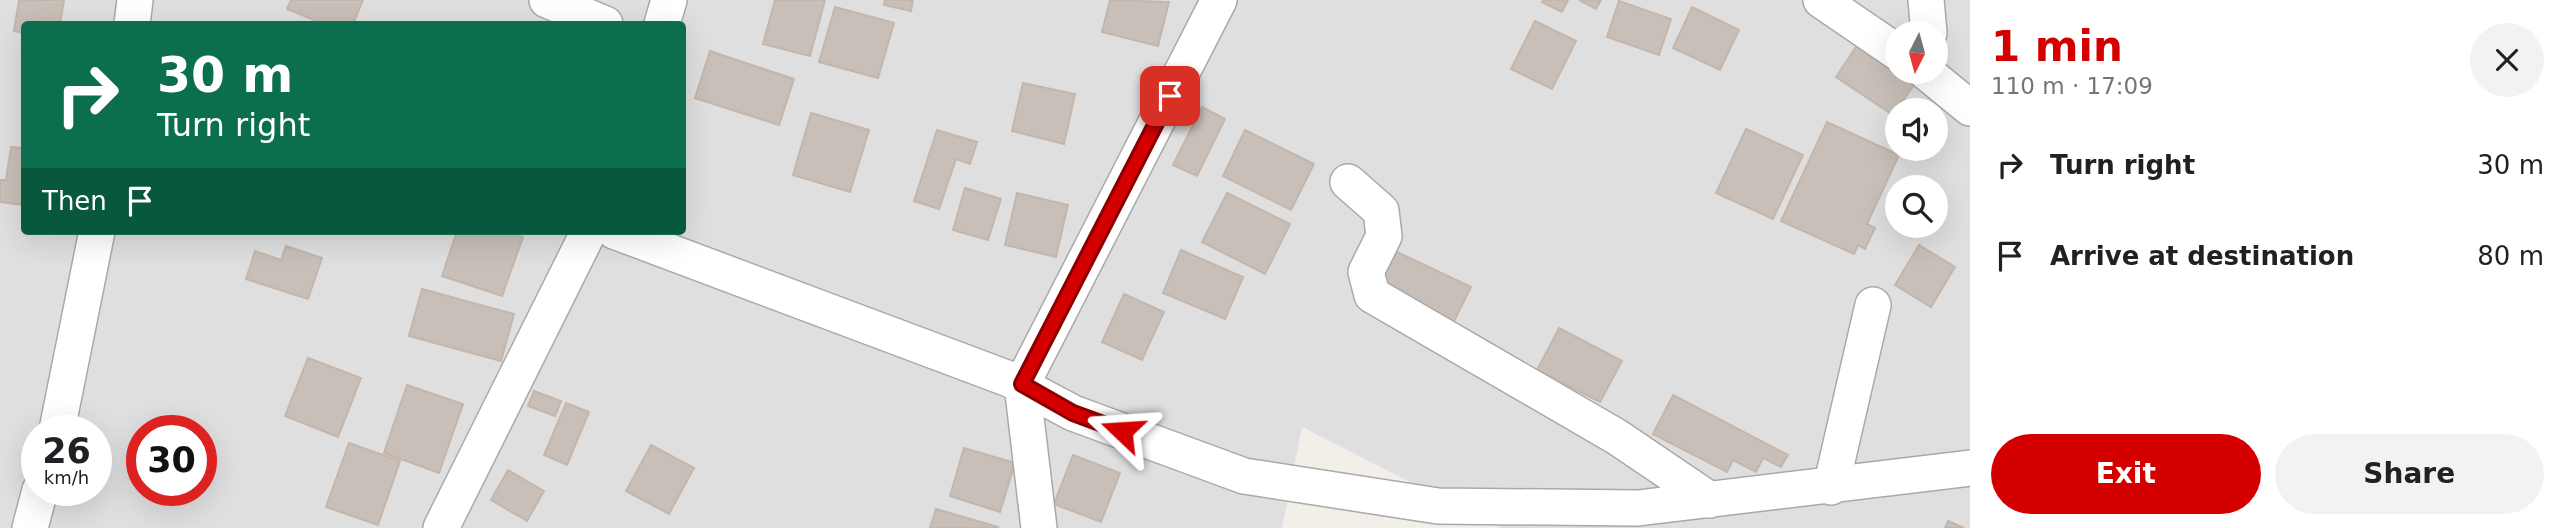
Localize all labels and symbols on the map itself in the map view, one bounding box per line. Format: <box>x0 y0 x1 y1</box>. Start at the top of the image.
north arrow <box>1885 21 1948 84</box>
pin <box>1140 66 1200 126</box>
position arrow <box>1085 394 1159 468</box>
speed limit sign: 30 <box>126 415 217 506</box>

